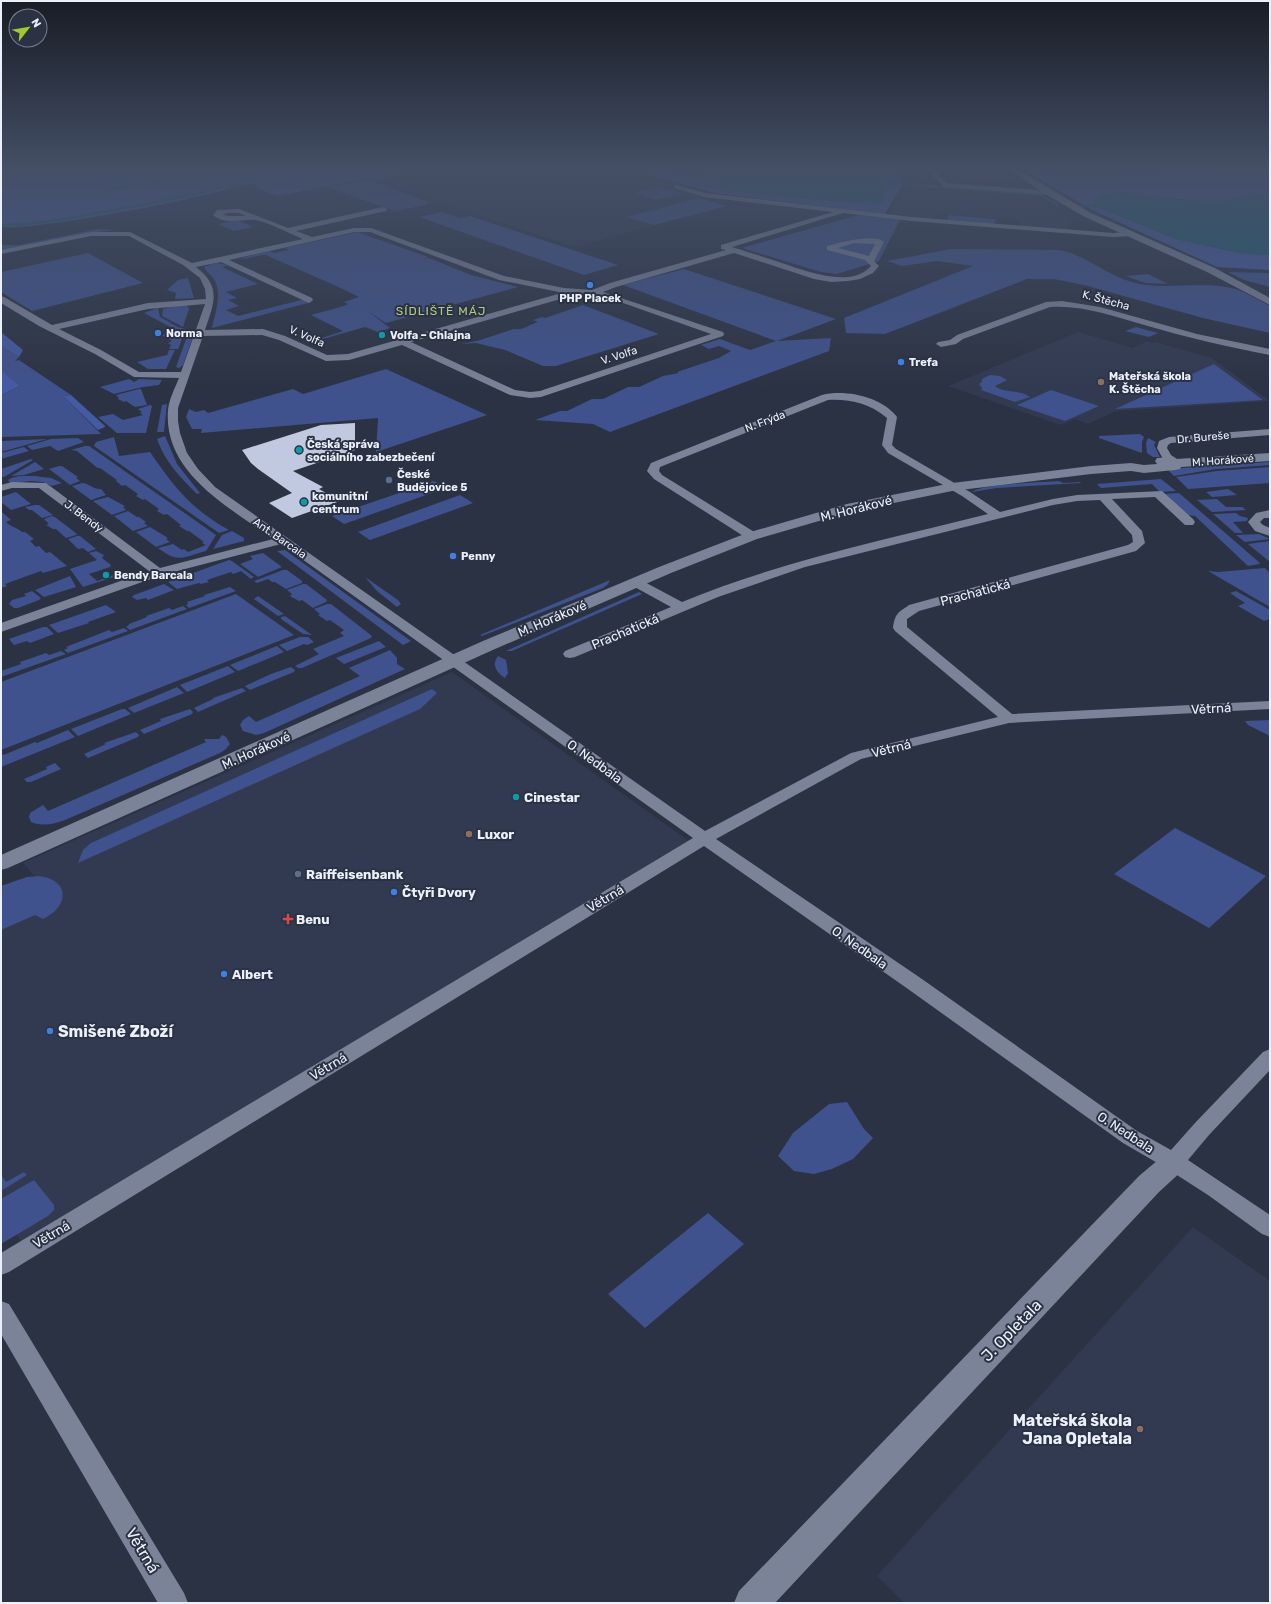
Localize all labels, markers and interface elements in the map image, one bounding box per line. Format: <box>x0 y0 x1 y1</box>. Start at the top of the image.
north arrow <box>8 8 48 48</box>
text: N <box>29 16 44 30</box>
marker: PHP Placek <box>585 280 595 290</box>
street label: K. Štěcha <box>1081 288 1131 313</box>
place label: PHP Placek <box>559 292 621 305</box>
district label: SÍDLIŠTĚ MÁJ <box>396 304 486 318</box>
street label: V. Volfa <box>287 323 327 350</box>
place label: Norma <box>166 327 202 340</box>
marker: Norma <box>153 328 163 338</box>
place label: Volfa – Chlajna <box>390 329 471 342</box>
marker: Volfa – Chlajna <box>377 330 387 340</box>
street label: V. Volfa <box>599 344 639 367</box>
place label: Trefa <box>909 356 938 369</box>
marker: Trefa <box>896 357 906 367</box>
place label: Mateřská škola K. Štěcha <box>1109 370 1191 396</box>
marker: Mateřská škola K. Štěcha <box>1096 377 1106 387</box>
street label: N. Frýda <box>743 408 787 435</box>
street label: Dr. Bureše <box>1176 429 1230 446</box>
place label: Česká správa sociálního zabezbečení <box>307 437 435 464</box>
marker: Česká správa sociálního zabezbečení <box>294 445 304 455</box>
street label: M. Horákové <box>1192 452 1254 469</box>
place label: České Budějovice 5 <box>397 467 467 494</box>
marker: České Budějovice 5 <box>384 475 394 485</box>
place label: komunitní centrum <box>312 490 368 516</box>
street label: M. Horákové <box>819 492 893 525</box>
marker: komunitní centrum <box>299 497 309 507</box>
street label: J. Bendy <box>62 498 106 535</box>
street label: Ant. Barcala <box>251 515 309 562</box>
place label: Penny <box>461 550 496 563</box>
marker: Penny <box>448 551 458 561</box>
place label: Bendy Barcala <box>114 569 193 582</box>
marker: Bendy Barcala <box>101 570 111 580</box>
street label: Prachatická <box>939 576 1012 609</box>
street label: M. Horákové <box>516 597 589 640</box>
street label: Prachatická <box>589 611 661 652</box>
street label: Větrná <box>1191 700 1231 717</box>
street label: M. Horákové <box>220 729 293 772</box>
street label: O. Nedbala <box>564 736 625 786</box>
street label: Větrná <box>870 736 912 761</box>
place label: Cinestar <box>524 790 580 805</box>
marker: Cinestar <box>511 792 521 802</box>
place label: Luxor <box>477 827 514 842</box>
marker: Luxor <box>464 829 474 839</box>
place label: Raiffeisenbank <box>306 867 404 882</box>
marker: Raiffeisenbank <box>293 869 303 879</box>
street label: Větrná <box>584 882 626 915</box>
place label: Čtyři Dvory <box>402 884 476 900</box>
marker: Čtyři Dvory <box>389 887 399 897</box>
place label: Benu <box>296 912 330 927</box>
marker: Benu <box>283 914 293 924</box>
street label: O. Nedbala <box>829 923 890 972</box>
place label: Albert <box>232 967 273 982</box>
marker: Albert <box>219 969 229 979</box>
place label: Smišené Zboží <box>58 1022 174 1041</box>
marker: Smišené Zboží <box>45 1026 55 1036</box>
street label: Větrná <box>307 1050 349 1083</box>
street label: O. Nedbala <box>1095 1109 1157 1156</box>
street label: Větrná <box>30 1218 72 1251</box>
street label: J. Opletala <box>977 1295 1046 1365</box>
place label: Mateřská škola Jana Opletala <box>1013 1411 1132 1448</box>
marker: Mateřská škola Jana Opletala <box>1135 1424 1145 1434</box>
street label: Větrná <box>122 1524 163 1576</box>

